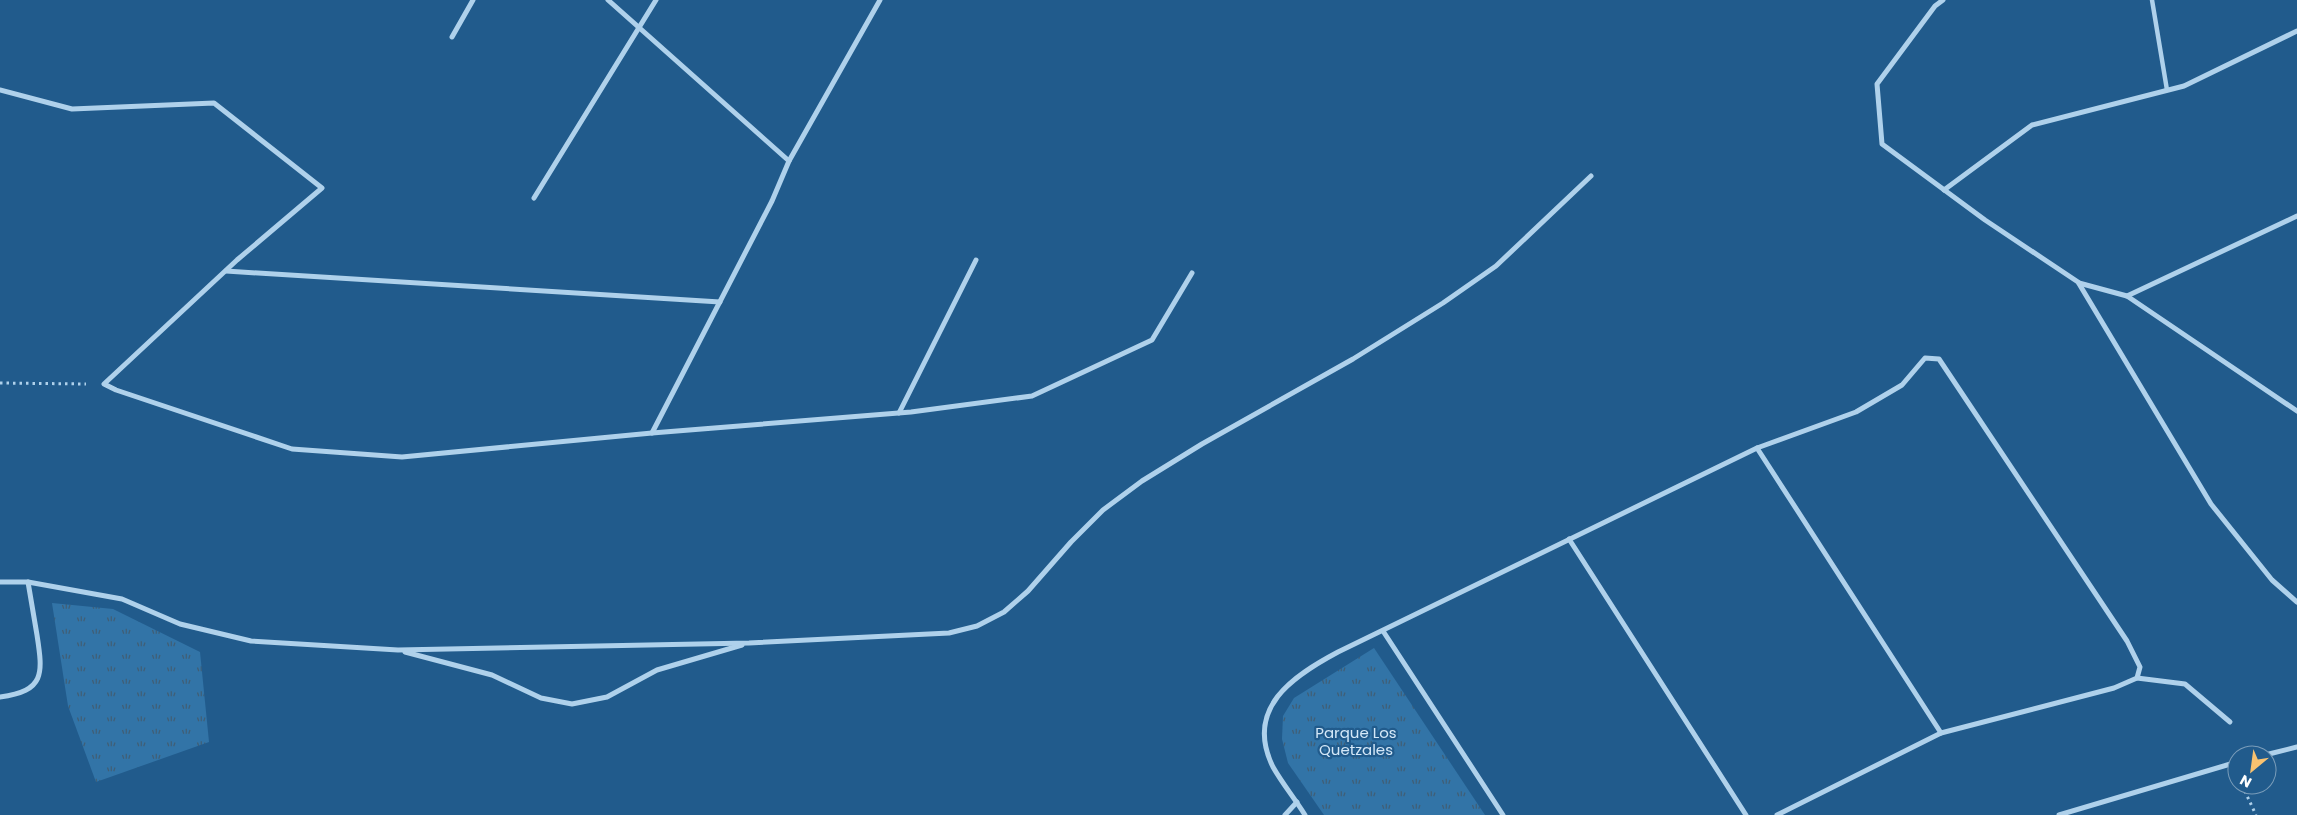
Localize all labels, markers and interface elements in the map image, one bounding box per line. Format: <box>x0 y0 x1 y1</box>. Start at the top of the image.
park label: Parque Los Quetzales <box>1315 722 1397 760</box>
north arrow <box>2227 745 2277 795</box>
text: N <box>2236 770 2255 793</box>

